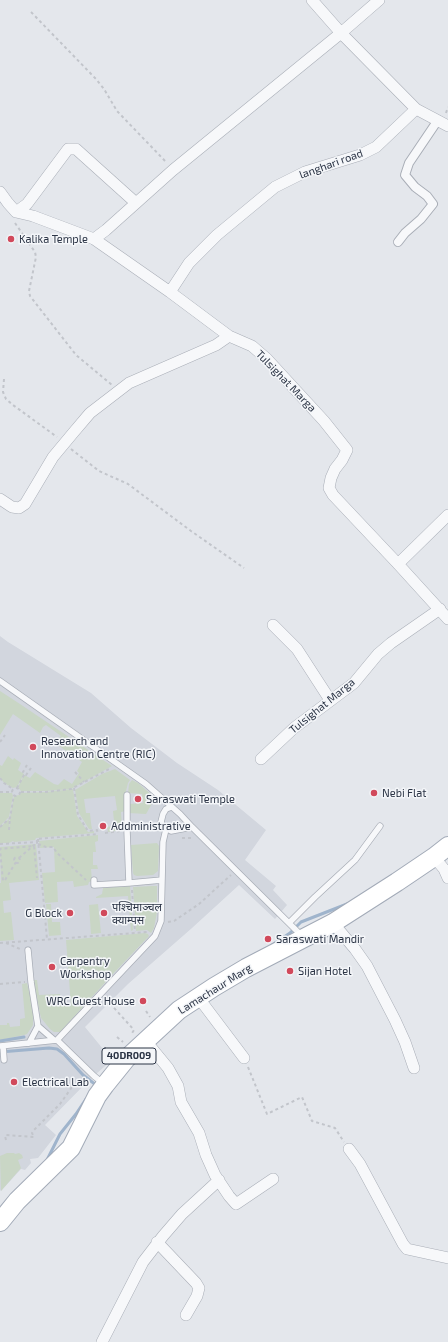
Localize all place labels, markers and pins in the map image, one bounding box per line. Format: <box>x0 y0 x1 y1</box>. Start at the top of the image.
place label: Kalika Temple <box>19 232 88 246</box>
marker: Kalika Temple <box>6 234 16 244</box>
place label: Research and Innovation Centre (RIC) <box>41 734 156 760</box>
marker: Research and Innovation Centre (RIC) <box>28 742 38 752</box>
place label: Nebi Flat <box>382 786 427 800</box>
marker: Nebi Flat <box>369 788 379 798</box>
place label: Saraswati Temple <box>146 792 235 806</box>
marker: Saraswati Temple <box>133 794 143 804</box>
place label: Addministrative <box>111 819 191 833</box>
marker: Addministrative <box>98 821 108 831</box>
place label: पश्‍चिमाञ्‍चल क्याम्पस <box>112 900 162 926</box>
place label: G Block <box>25 906 62 920</box>
marker: G Block <box>65 908 75 918</box>
marker: पश्‍चिमाञ्‍चल क्याम्पस <box>99 908 109 918</box>
place label: Saraswati Mandir <box>276 932 364 946</box>
marker: Saraswati Mandir <box>263 934 273 944</box>
place label: Carpentry Workshop <box>60 954 111 980</box>
marker: Carpentry Workshop <box>47 962 57 972</box>
place label: Sijan Hotel <box>298 964 351 978</box>
marker: Sijan Hotel <box>285 966 295 976</box>
place label: WRC Guest House <box>46 994 135 1008</box>
marker: WRC Guest House <box>138 996 148 1006</box>
place label: Electrical Lab <box>22 1075 89 1089</box>
marker: Electrical Lab <box>9 1077 19 1087</box>

